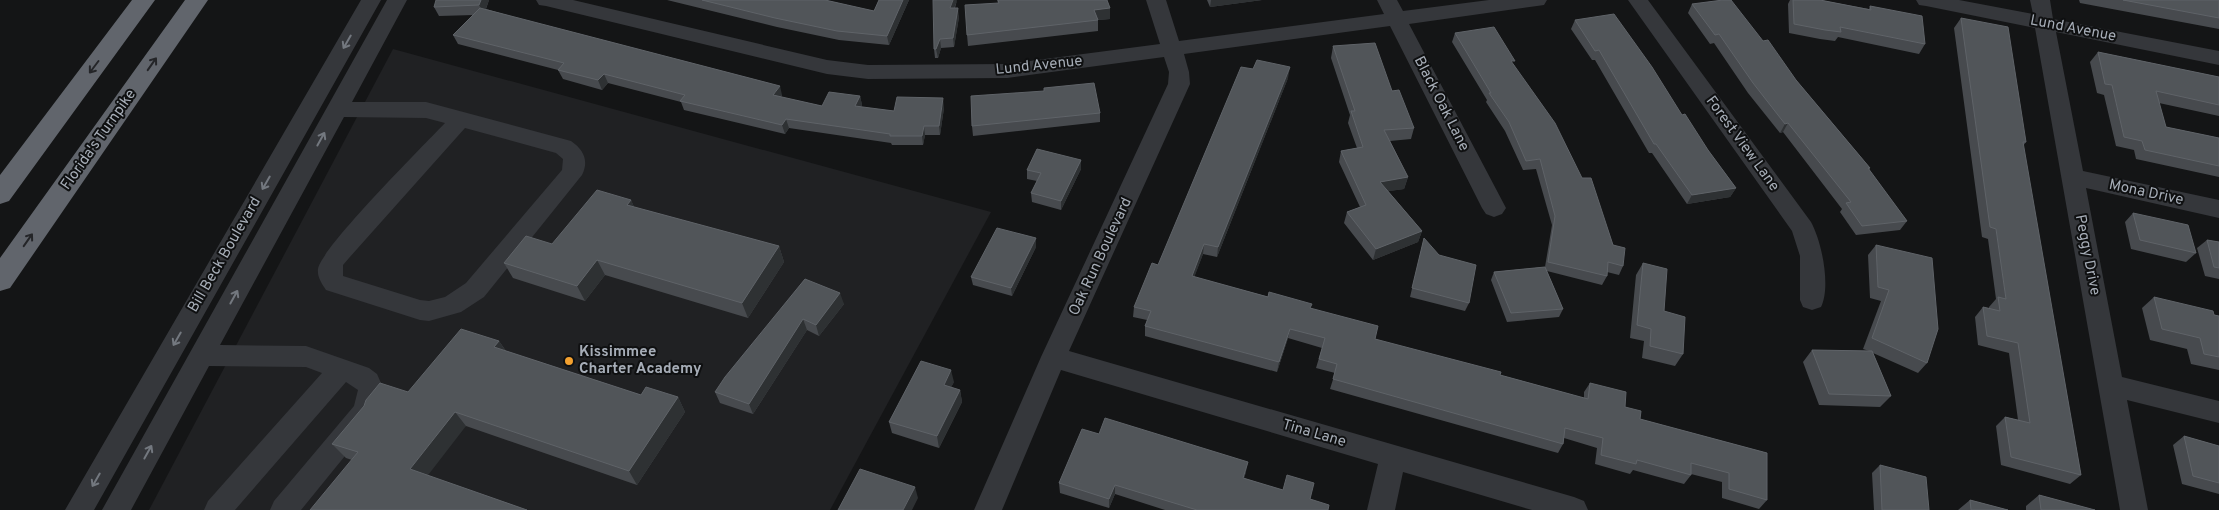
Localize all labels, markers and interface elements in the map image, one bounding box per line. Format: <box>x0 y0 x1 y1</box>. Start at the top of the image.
street label: Lund Avenue <box>2028 11 2118 47</box>
one-way arrow <box>342 35 352 50</box>
street label: Lund Avenue <box>995 52 1083 80</box>
street label: Black Oak Lane <box>1409 53 1473 155</box>
one-way arrow <box>147 57 157 71</box>
one-way arrow <box>89 60 100 73</box>
street label: Florida's Turnpike <box>57 86 141 194</box>
street label: Forest View Lane <box>1701 93 1783 195</box>
one-way arrow <box>316 132 326 146</box>
one-way arrow <box>261 176 271 190</box>
street label: Mona Drive <box>2107 176 2185 210</box>
street label: Bill Beck Boulevard <box>184 194 266 316</box>
street label: Oak Run Boulevard <box>1065 195 1137 319</box>
street label: Peggy Drive <box>2070 213 2104 297</box>
one-way arrow <box>23 233 33 247</box>
one-way arrow <box>229 289 239 304</box>
one-way arrow <box>171 332 181 346</box>
place label: Kissimmee Charter Academy <box>579 343 702 379</box>
marker: Kissimmee Charter Academy <box>563 355 575 367</box>
street label: Tina Lane <box>1280 416 1348 452</box>
one-way arrow <box>144 445 153 460</box>
one-way arrow <box>90 473 100 487</box>

